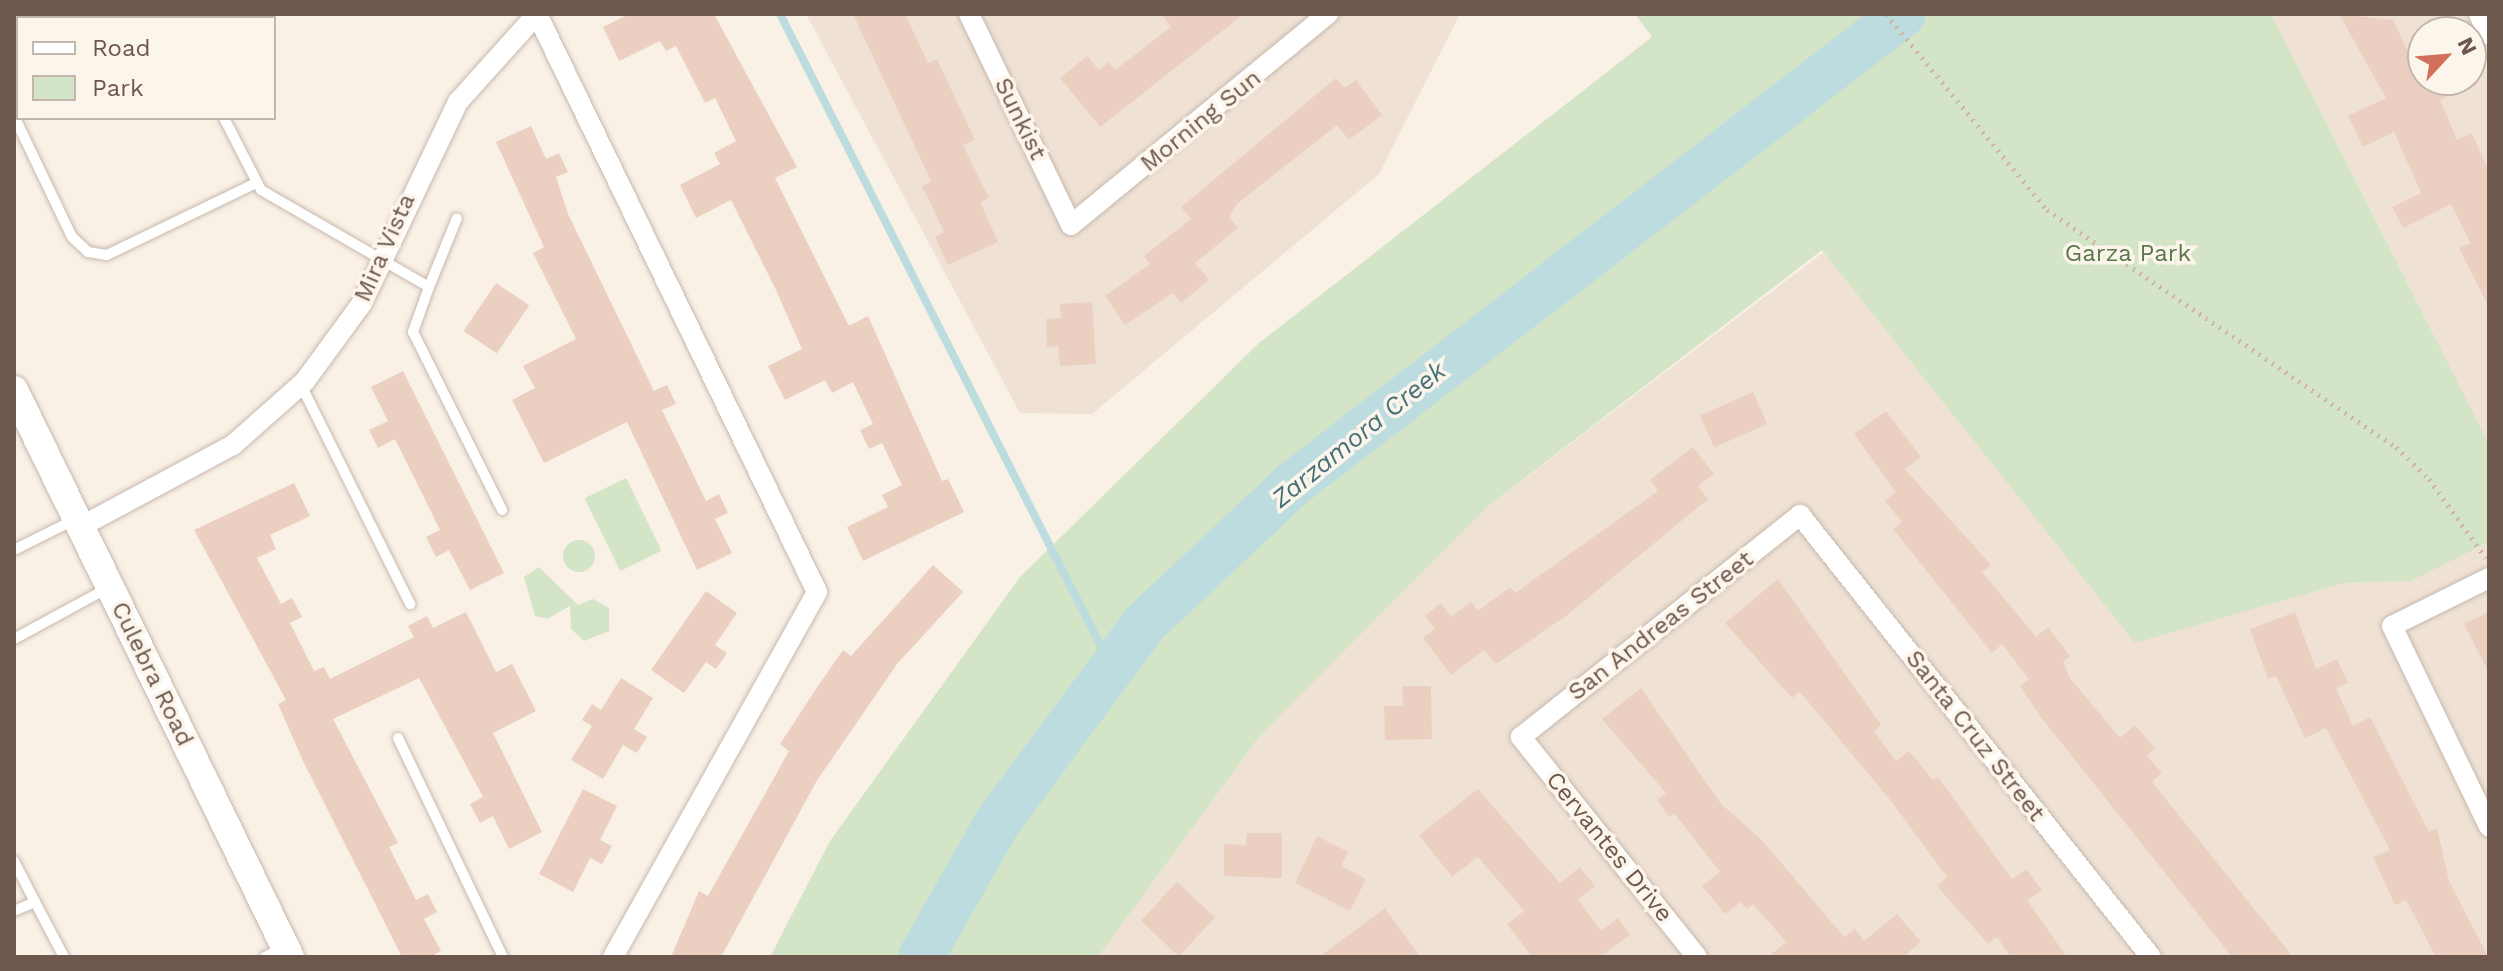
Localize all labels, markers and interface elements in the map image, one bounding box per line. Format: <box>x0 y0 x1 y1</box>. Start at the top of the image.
legend <box>16 16 276 120</box>
north arrow <box>2407 16 2487 96</box>
text: N <box>2452 33 2482 59</box>
text: Road <box>92 34 151 62</box>
street label: Morning Sun <box>1135 64 1267 178</box>
street label: Sunkist <box>988 73 1052 165</box>
text: Park <box>92 74 144 102</box>
street label: Mira Vista <box>348 189 422 307</box>
park label: Garza Park <box>2065 240 2191 268</box>
water label: Zarzamora Creek <box>1266 355 1452 515</box>
street label: San Andreas Street <box>1563 545 1759 707</box>
street label: Culebra Road <box>105 597 199 751</box>
street label: Santa Cruz Street <box>1899 645 2051 827</box>
street label: Cervantes Drive <box>1540 766 1678 928</box>

